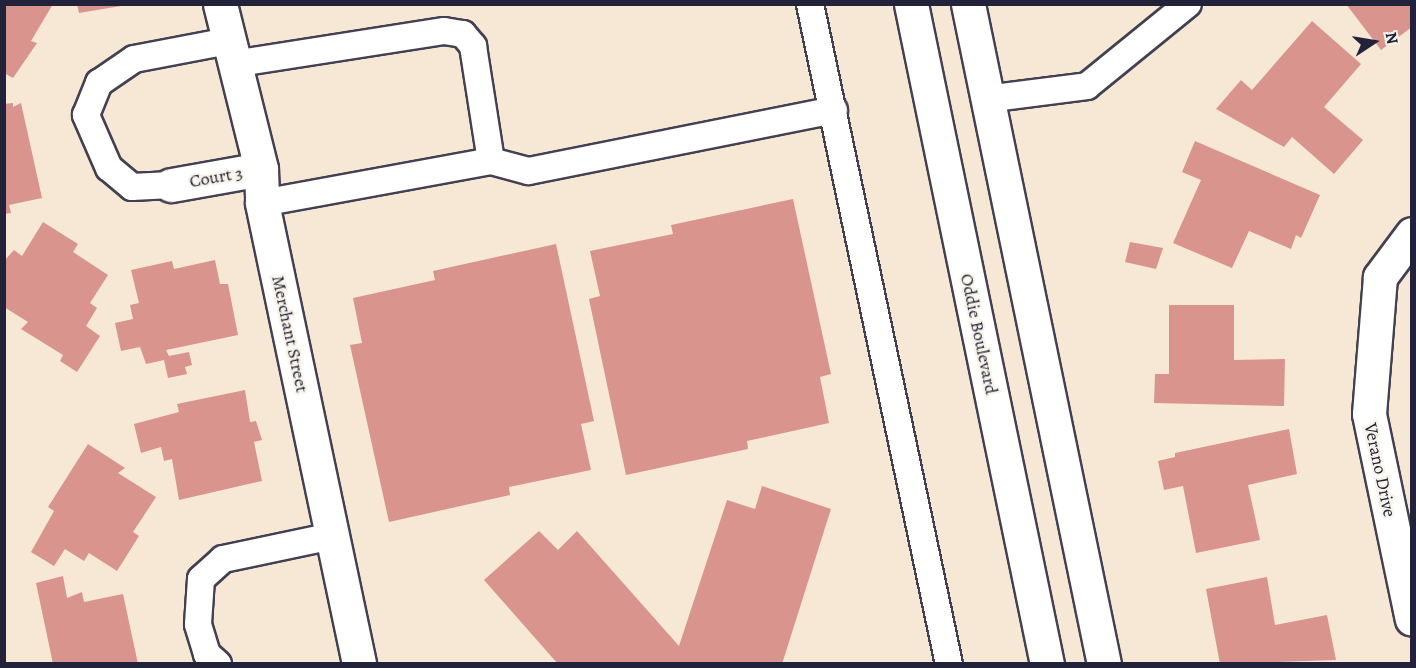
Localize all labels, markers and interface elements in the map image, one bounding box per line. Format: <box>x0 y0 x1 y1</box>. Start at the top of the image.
north arrow <box>1344 12 1404 72</box>
text: N <box>1380 30 1404 46</box>
street label: Court 3 <box>188 162 244 192</box>
street label: Oddie Boulevard <box>956 272 1002 396</box>
street label: Merchant Street <box>267 274 313 394</box>
street label: Verano Drive <box>1359 421 1401 519</box>

